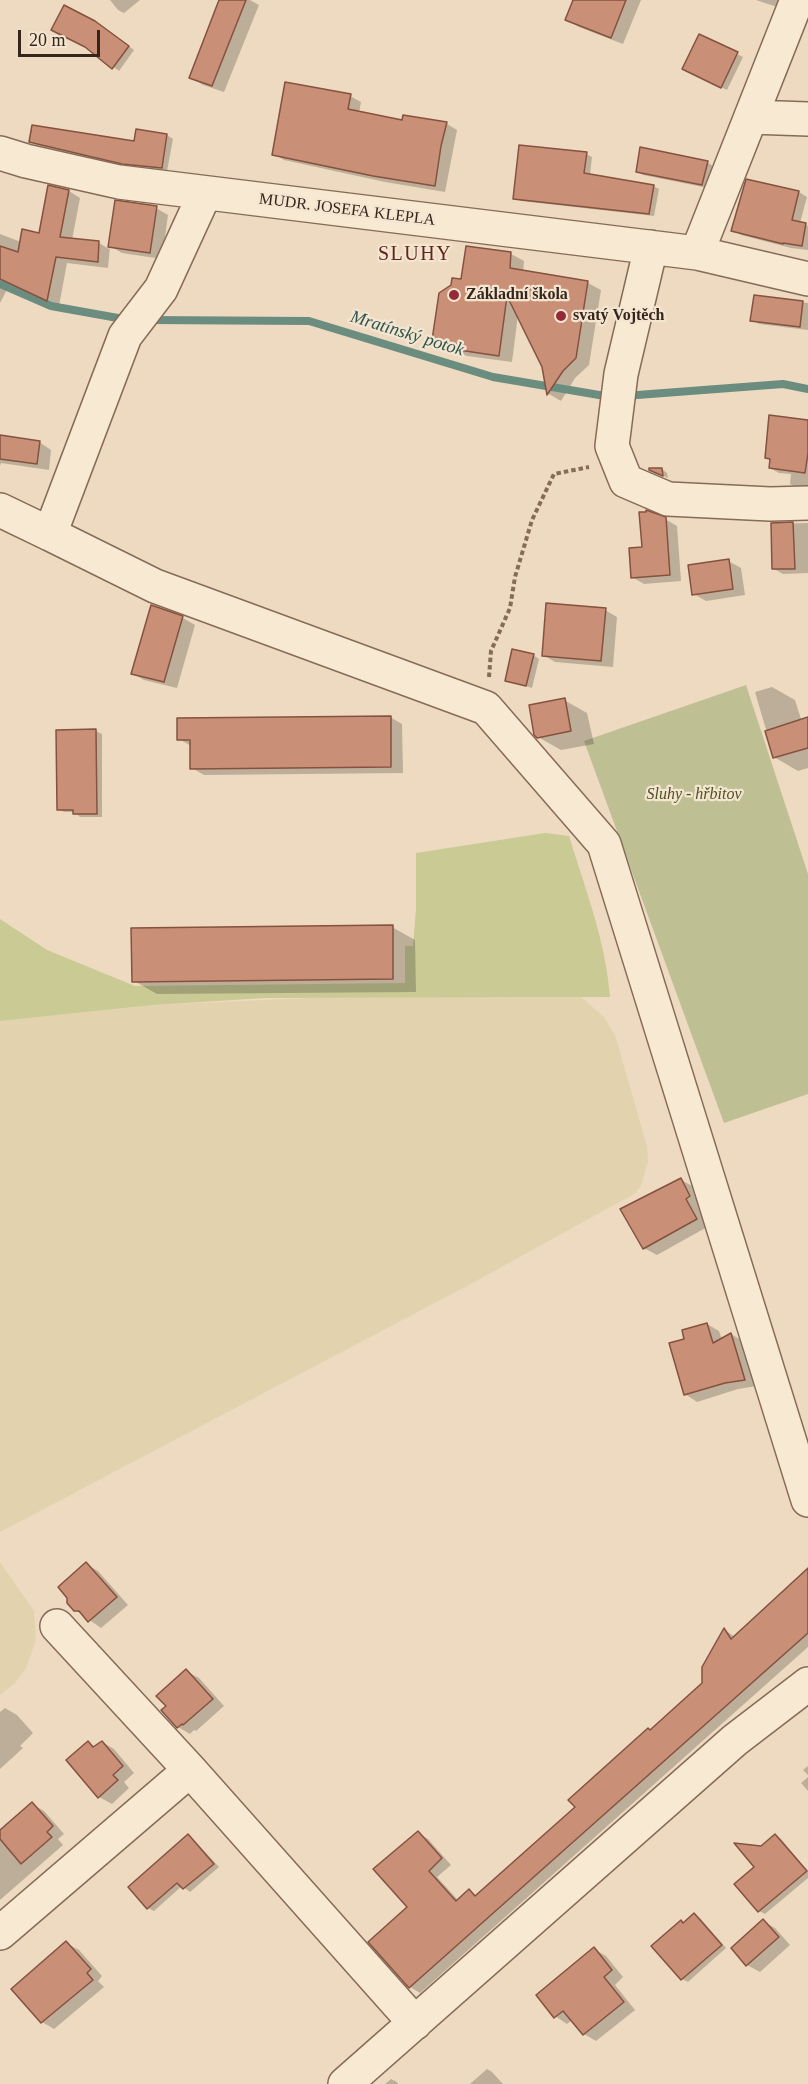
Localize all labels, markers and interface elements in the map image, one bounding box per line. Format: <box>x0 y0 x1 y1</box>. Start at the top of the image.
scale bar <box>21 18 104 56</box>
text: 20 m <box>29 30 66 50</box>
street label: MUDR. JOSEFA KLEPLA <box>258 190 436 230</box>
district label: SLUHY <box>378 243 452 267</box>
place label: Základní škola <box>466 285 568 305</box>
marker: Základní škola <box>447 288 461 302</box>
water label: Mratínský potok <box>348 306 466 362</box>
place label: svatý Vojtěch <box>573 306 664 326</box>
marker: svatý Vojtěch <box>554 309 568 323</box>
park label: Sluhy - hřbitov <box>646 785 742 805</box>

